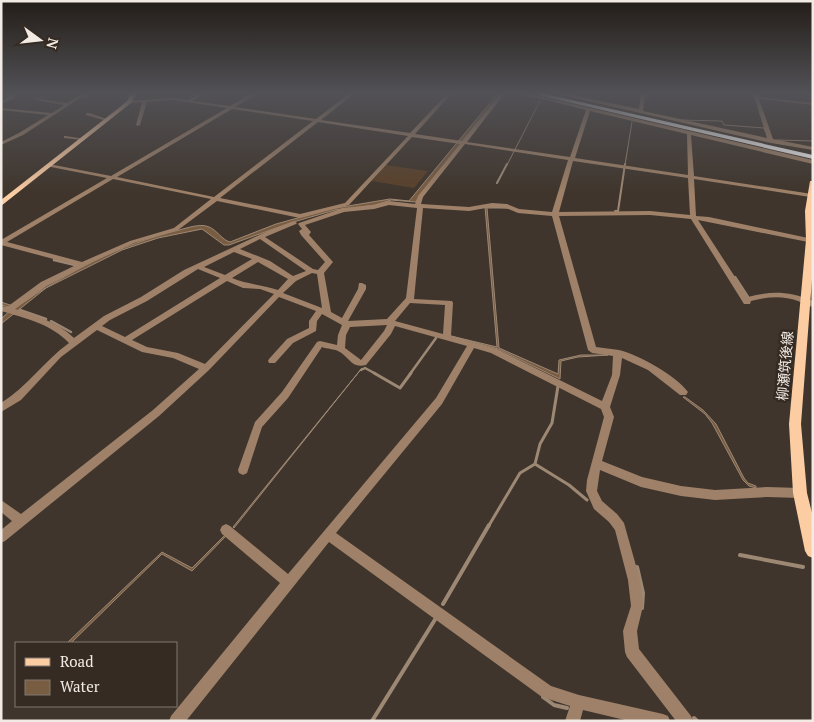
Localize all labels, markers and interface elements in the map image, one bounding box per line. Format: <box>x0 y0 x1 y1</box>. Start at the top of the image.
north arrow <box>15 15 65 65</box>
text: N <box>42 36 64 51</box>
street label: 柳瀬筑後線 <box>772 330 797 402</box>
legend <box>15 642 178 707</box>
text: Road <box>60 651 93 671</box>
text: Water <box>60 676 100 696</box>

